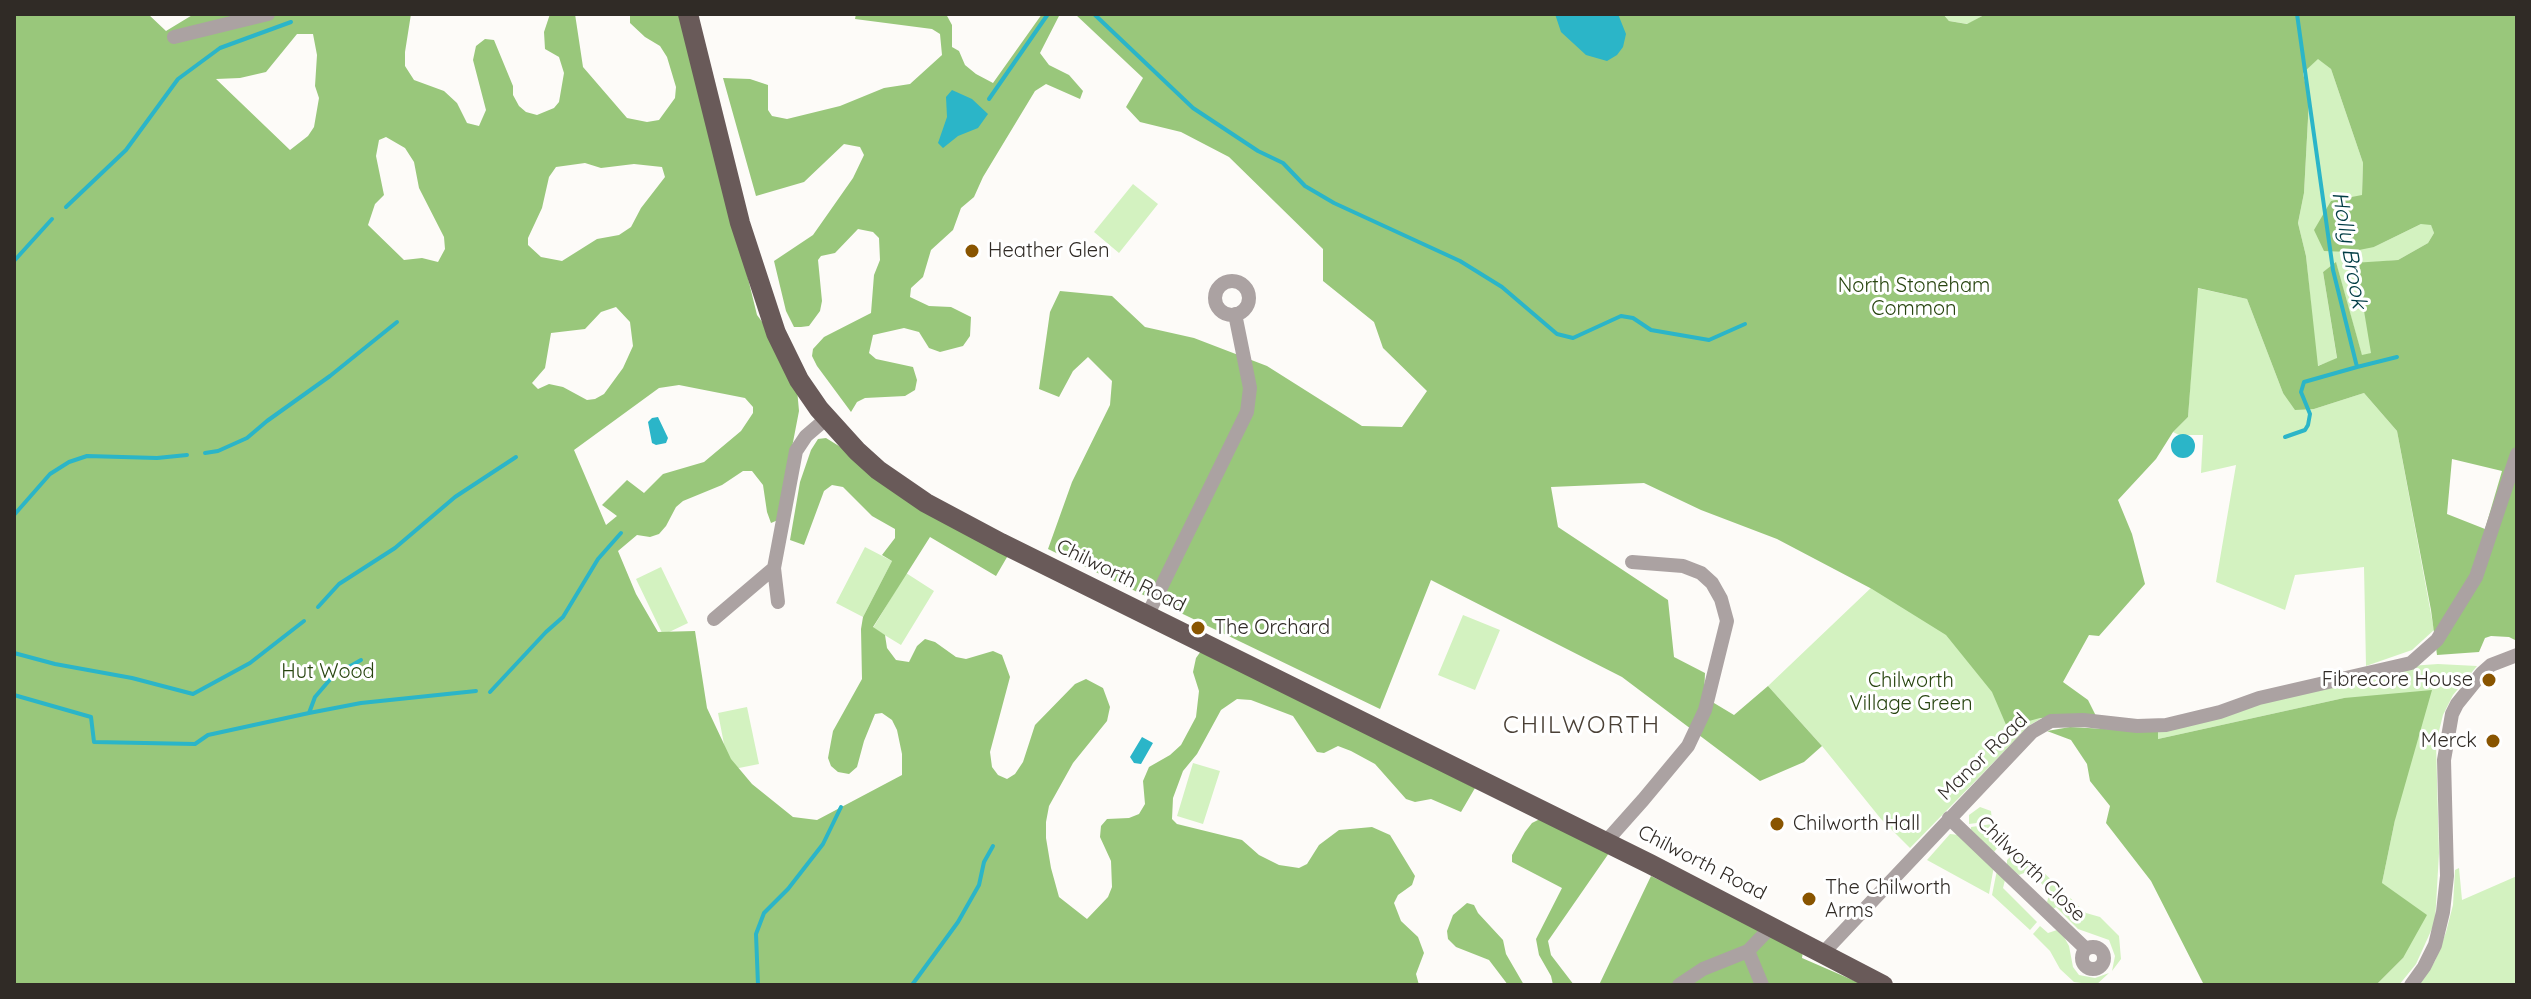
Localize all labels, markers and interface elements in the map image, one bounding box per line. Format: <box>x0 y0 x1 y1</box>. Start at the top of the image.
water label: Holly Brook <box>2326 190 2372 310</box>
place label: Heather Glen <box>988 239 1110 263</box>
marker: Heather Glen <box>963 242 981 260</box>
park label: North Stoneham Common <box>1838 274 1990 321</box>
street label: Chilworth Road <box>1052 534 1190 618</box>
place label: The Orchard <box>1214 616 1330 640</box>
marker: The Orchard <box>1189 619 1207 637</box>
park label: Hut Wood <box>281 660 375 684</box>
place label: Fibrecore House <box>2322 668 2473 692</box>
park label: Chilworth Village Green <box>1849 669 1973 716</box>
marker: Fibrecore House <box>2480 671 2498 689</box>
street label: Manor Road <box>1933 708 2033 806</box>
district label: CHILWORTH <box>1503 712 1661 740</box>
place label: Merck <box>2421 729 2477 753</box>
marker: Merck <box>2484 732 2502 750</box>
street label: Chilworth Close <box>1972 811 2090 927</box>
place label: Chilworth Hall <box>1793 812 1920 836</box>
marker: Chilworth Hall <box>1768 815 1786 833</box>
street label: Chilworth Road <box>1634 820 1770 906</box>
place label: The Chilworth Arms <box>1825 876 1951 923</box>
marker: The Chilworth Arms <box>1800 890 1818 908</box>

